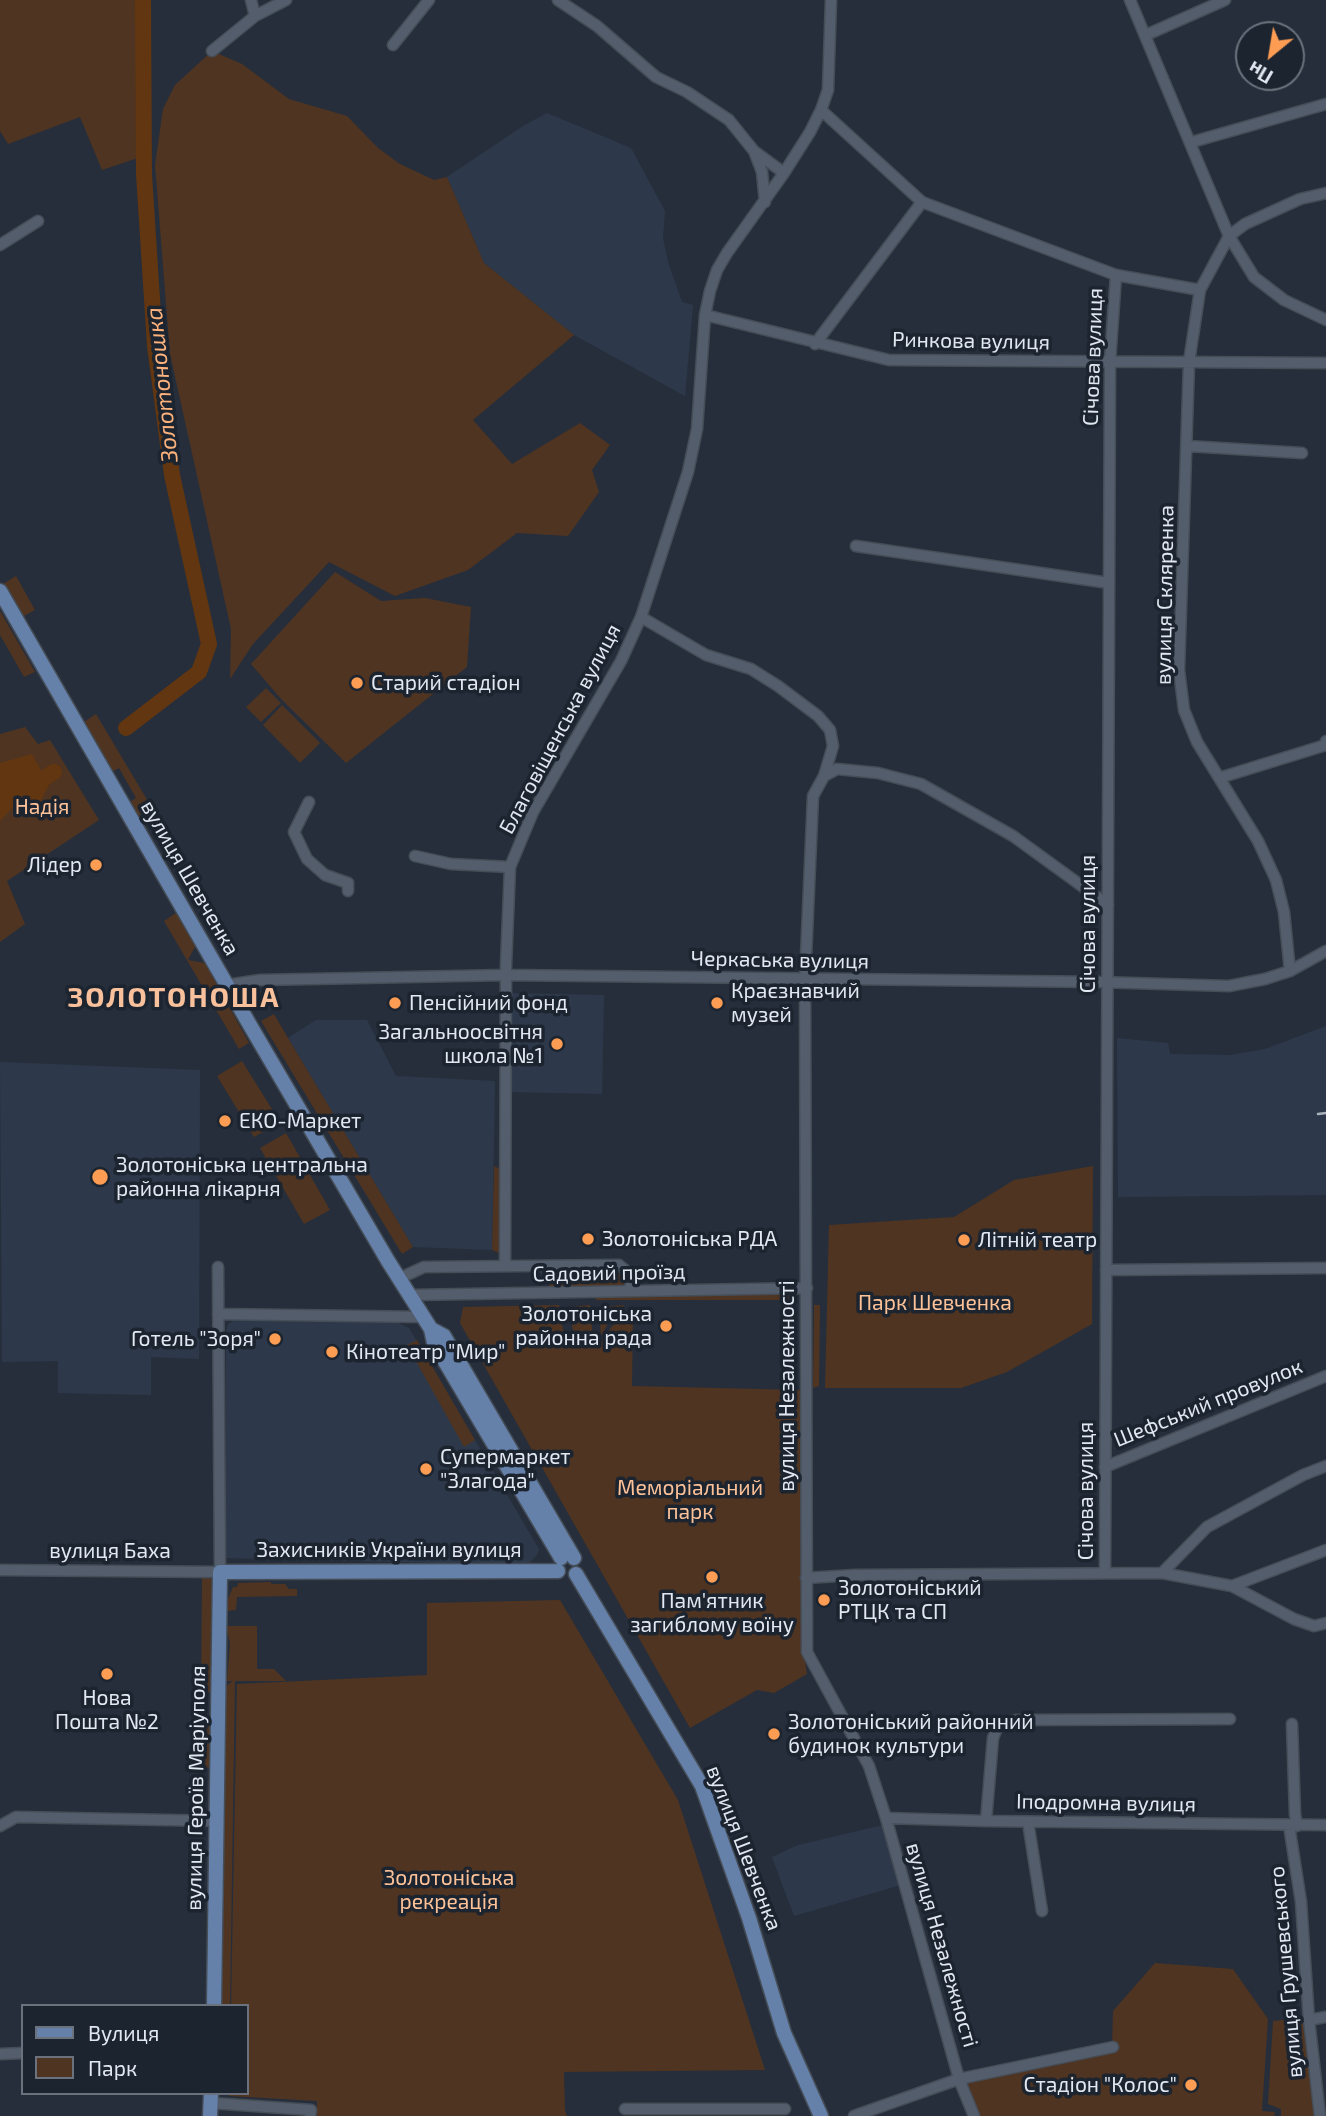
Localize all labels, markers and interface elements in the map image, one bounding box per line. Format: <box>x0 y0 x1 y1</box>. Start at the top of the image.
north arrow <box>1235 21 1305 91</box>
text: Пн <box>1244 57 1277 89</box>
street label: Січова вулиця <box>1078 287 1108 427</box>
water label: Золотоношка <box>140 306 184 464</box>
street label: Ринкова вулиця <box>892 327 1050 355</box>
street label: вулиця Скляренка <box>1151 505 1179 685</box>
street label: Благовіщенська вулиця <box>494 620 626 838</box>
place label: Старий стадіон <box>371 670 520 696</box>
marker: Старий стадіон <box>349 675 365 691</box>
park label: Надія <box>15 794 69 820</box>
street label: вулиця Шевченка <box>135 796 245 960</box>
place label: Лідер <box>27 852 82 878</box>
street label: Січова вулиця <box>1075 855 1101 993</box>
marker: Лідер <box>88 857 104 873</box>
street label: Черкаська вулиця <box>691 946 869 974</box>
place label: Краєзнавчий музей <box>731 978 860 1028</box>
district label: ЗОЛОТОНОША <box>69 981 279 1015</box>
place label: Пенсійний фонд <box>409 990 568 1016</box>
marker: Пенсійний фонд <box>387 995 403 1011</box>
marker: Краєзнавчий музей <box>709 995 725 1011</box>
place label: Загальноосвітня школа №1 <box>379 1019 543 1069</box>
marker: Загальноосвітня школа №1 <box>549 1036 565 1052</box>
place label: ЕКО-Маркет <box>239 1108 361 1134</box>
marker: ЕКО-Маркет <box>217 1113 233 1129</box>
place label: Золотоніська центральна районна лікарня <box>116 1152 368 1202</box>
marker: Золотоніська центральна районна лікарня <box>90 1167 110 1187</box>
place label: Золотоніська РДА <box>602 1226 777 1252</box>
place label: Літній театр <box>978 1227 1097 1253</box>
marker: Золотоніська РДА <box>580 1231 596 1247</box>
marker: Літній театр <box>956 1232 972 1248</box>
street label: Садовий проїзд <box>532 1259 686 1287</box>
street label: вулиця Незалежності <box>774 1280 800 1492</box>
park label: Парк Шевченка <box>858 1290 1012 1316</box>
place label: Золотоніська районна рада <box>515 1301 652 1351</box>
marker: Золотоніська районна рада <box>658 1318 674 1334</box>
place label: Готель "Зоря" <box>131 1326 261 1352</box>
marker: Готель "Зоря" <box>267 1331 283 1347</box>
place label: Кінотеатр "Мир" <box>346 1339 506 1365</box>
marker: Кінотеатр "Мир" <box>324 1344 340 1360</box>
street label: Шефський провулок <box>1110 1354 1306 1452</box>
street label: Січова вулиця <box>1073 1422 1099 1560</box>
place label: Супермаркет "Злагода" <box>440 1444 571 1494</box>
marker: Супермаркет "Злагода" <box>418 1461 434 1477</box>
park label: Меморіальний парк <box>617 1475 763 1525</box>
street label: Захисників України вулиця <box>256 1537 522 1563</box>
street label: вулиця Баха <box>49 1538 171 1564</box>
marker: Пам'ятник загиблому воїну <box>704 1569 720 1585</box>
place label: Золотоніський РТЦК та СП <box>838 1575 982 1625</box>
place label: Пам'ятник загиблому воїну <box>630 1588 794 1638</box>
marker: Золотоніський РТЦК та СП <box>816 1592 832 1608</box>
street label: вулиця Героїв Маріуполя <box>181 1665 211 1911</box>
marker: Нова Пошта №2 <box>99 1666 115 1682</box>
place label: Нова Пошта №2 <box>55 1685 159 1735</box>
place label: Золотоніський районний будинок культури <box>788 1709 1034 1759</box>
marker: Золотоніський районний будинок культури <box>766 1726 782 1742</box>
street label: вулиця Шевченка <box>701 1762 787 1934</box>
street label: Іподромна вулиця <box>1016 1789 1196 1817</box>
street label: вулиця Незалежності <box>901 1840 983 2050</box>
park label: Золотоніська рекреація <box>384 1865 514 1915</box>
street label: вулиця Грушевського <box>1264 1865 1308 2079</box>
legend <box>21 2004 248 2095</box>
text: Вулиця <box>88 2020 159 2045</box>
text: Парк <box>88 2055 137 2080</box>
place label: Стадіон "Колос" <box>1023 2072 1177 2098</box>
marker: Стадіон "Колос" <box>1183 2077 1199 2093</box>

